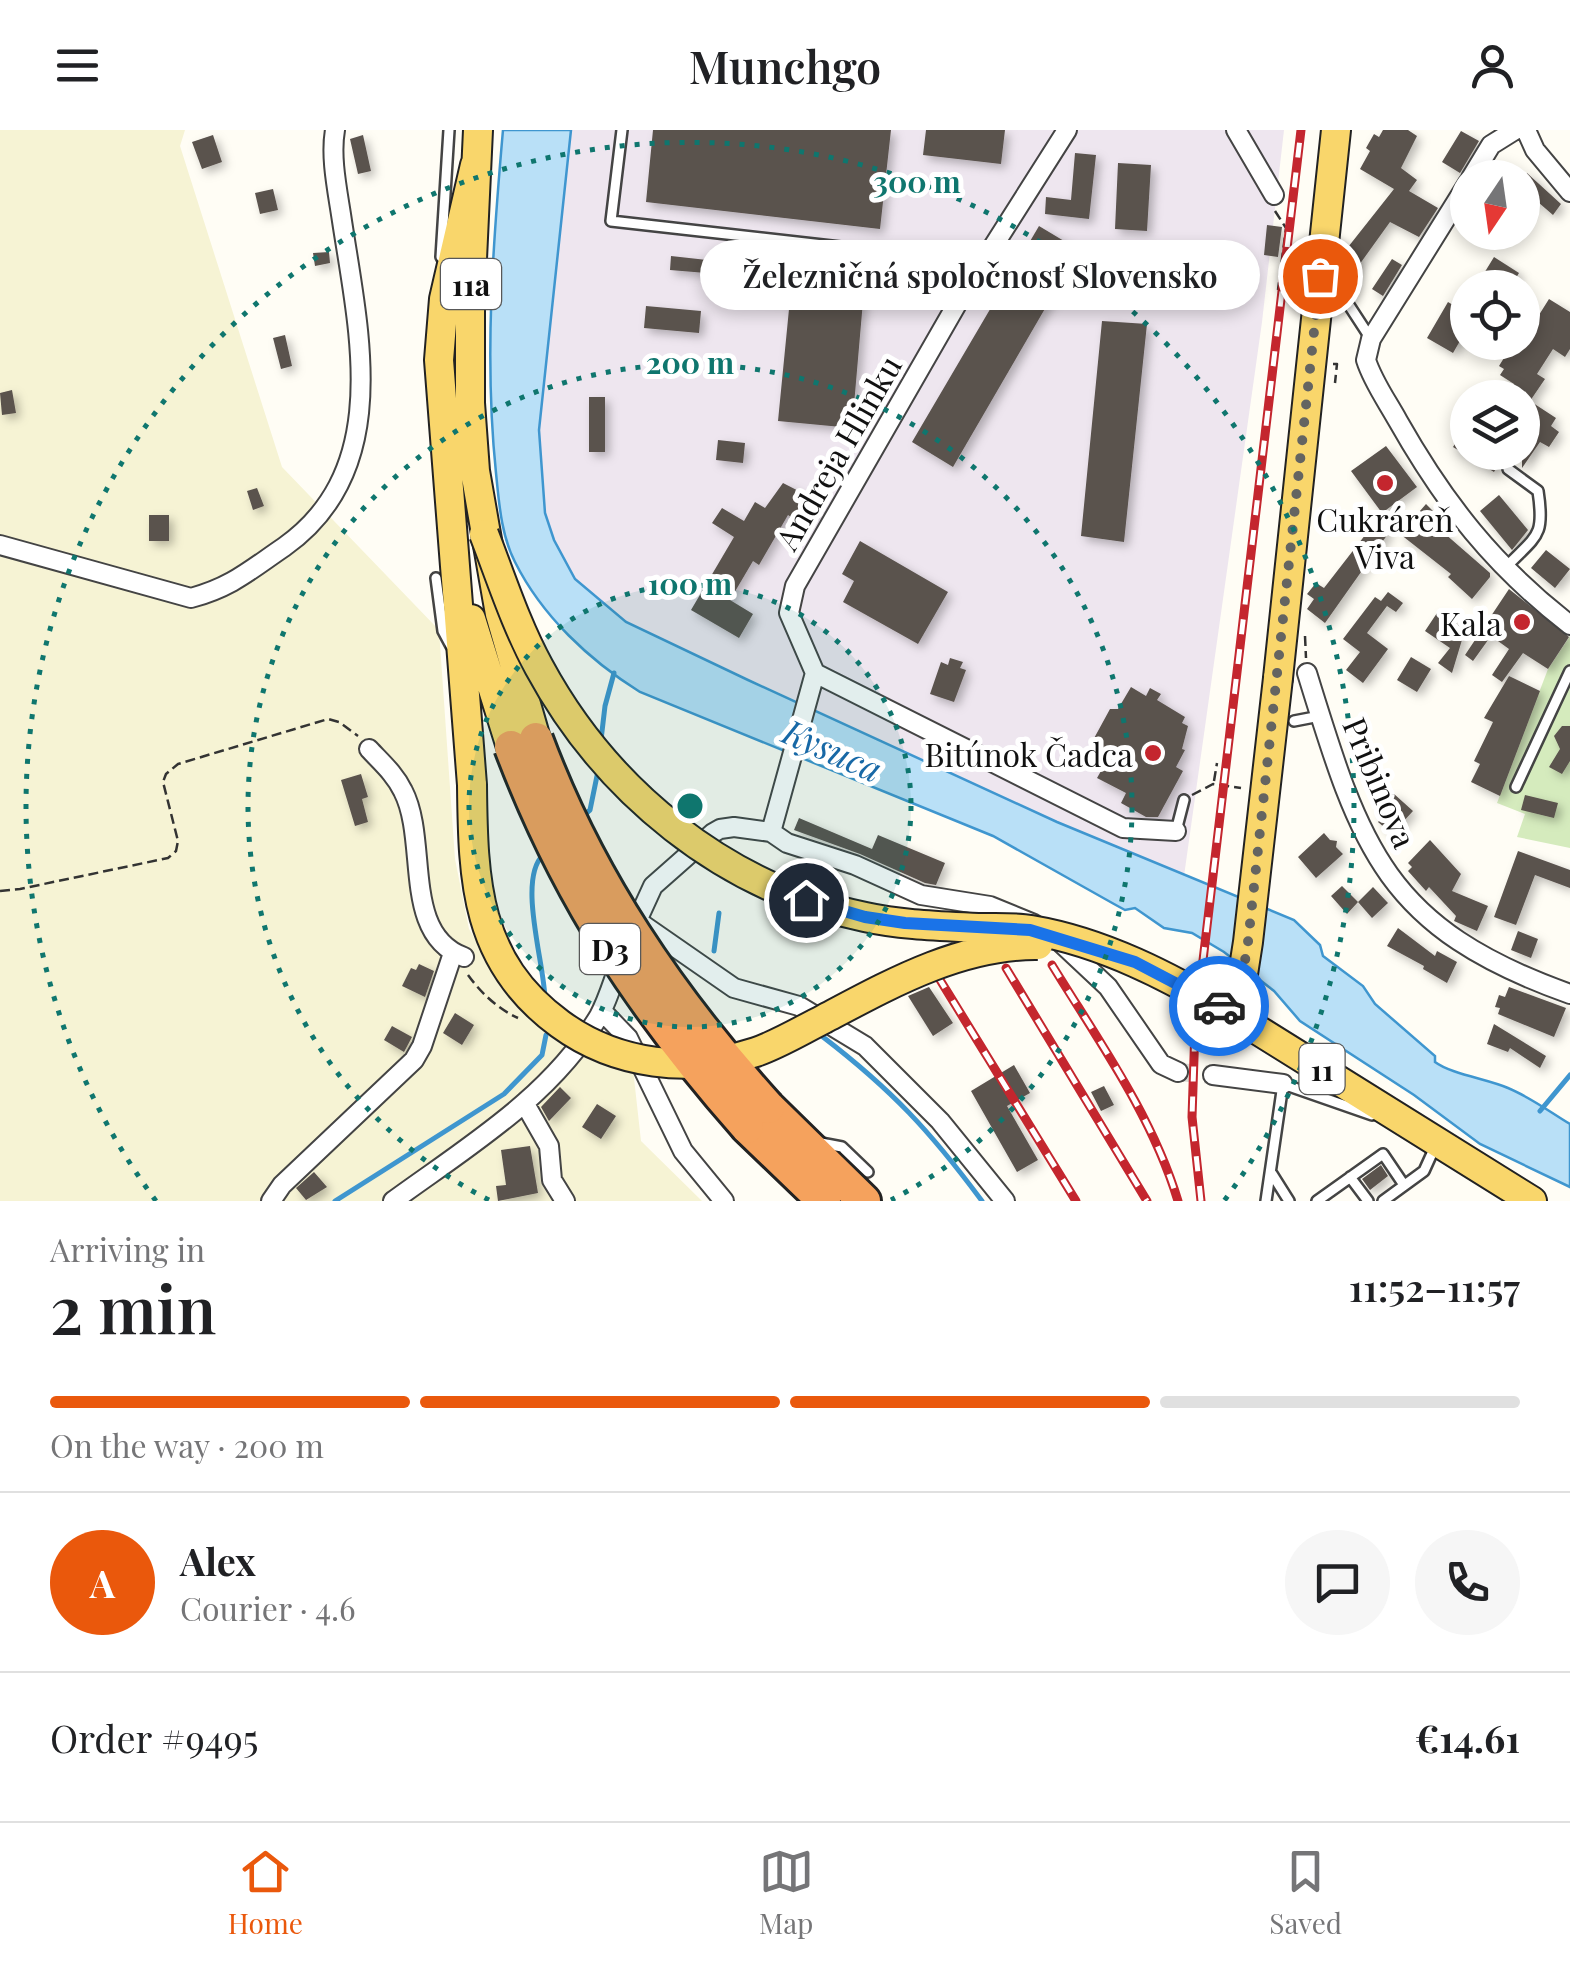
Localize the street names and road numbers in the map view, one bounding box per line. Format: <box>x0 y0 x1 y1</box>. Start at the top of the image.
road number: 11a <box>441 259 501 309</box>
street label: Andreja Hlinku <box>763 347 910 558</box>
street label: Pribinova <box>1334 710 1428 854</box>
road number: D3 <box>580 924 640 974</box>
road number: 11 <box>1300 1044 1344 1094</box>

